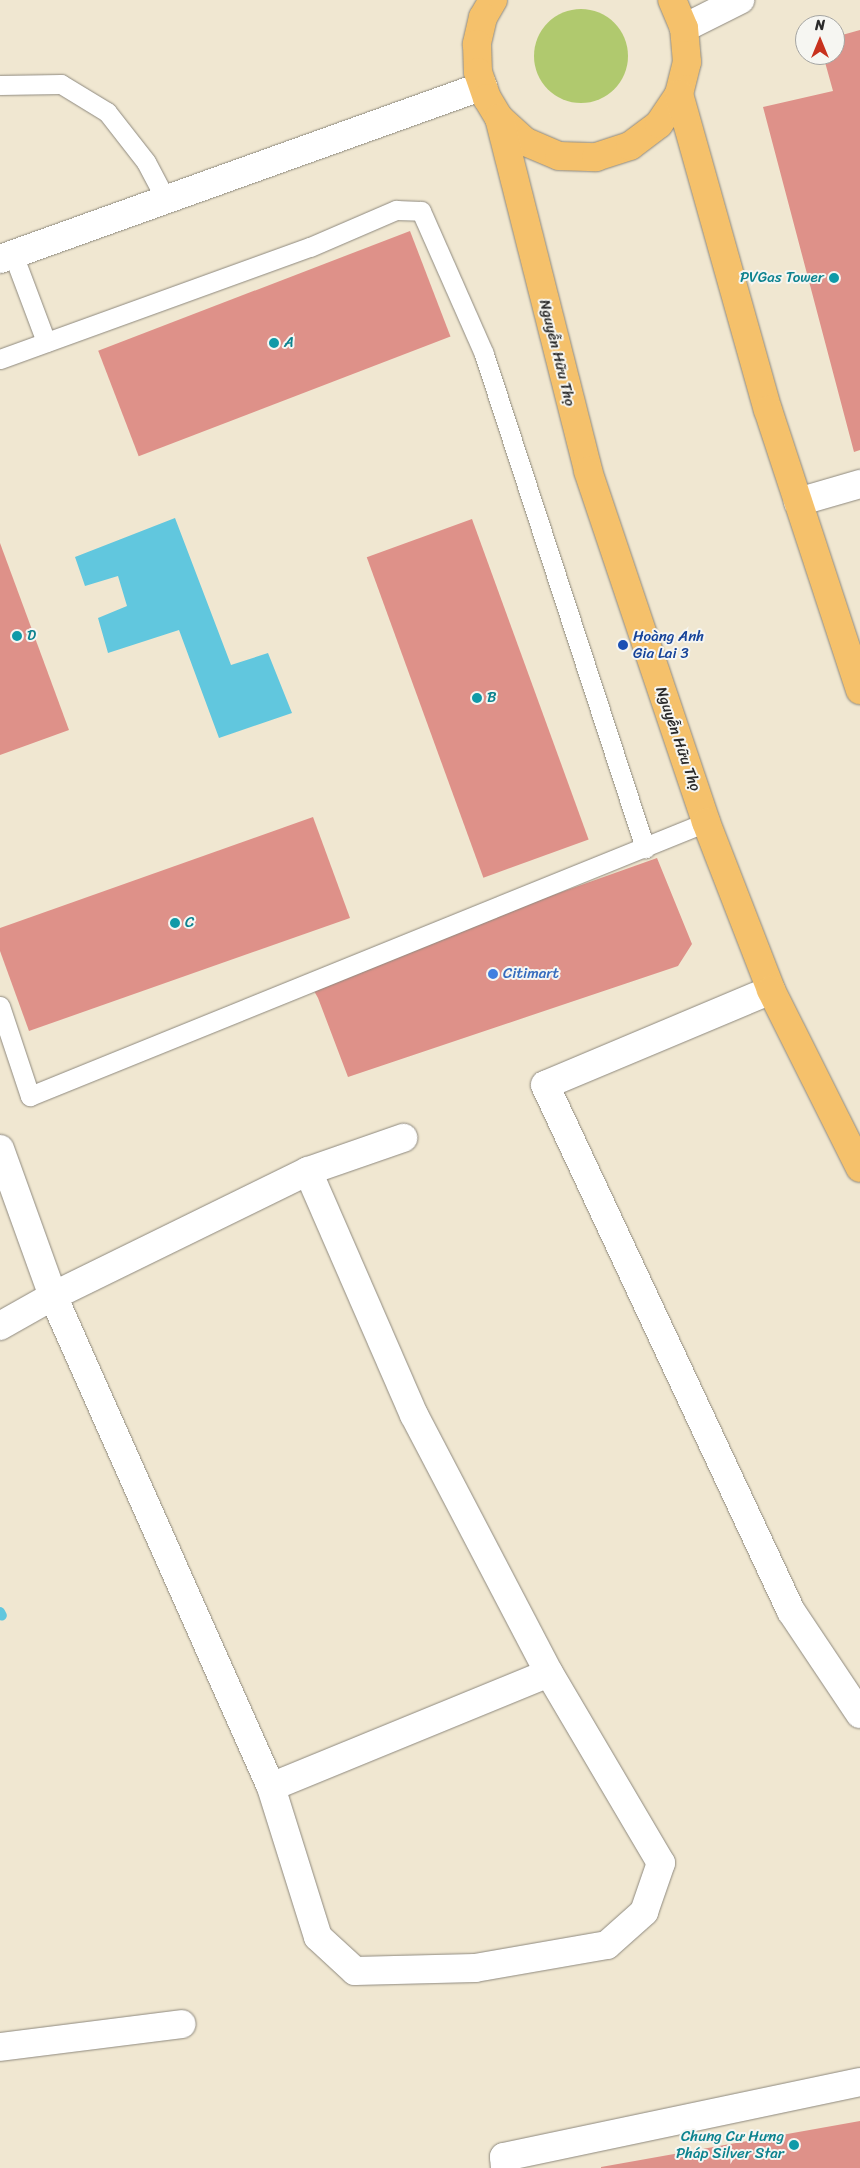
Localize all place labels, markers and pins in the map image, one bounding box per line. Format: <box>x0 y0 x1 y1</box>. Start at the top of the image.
place label: PVGas Tower <box>739 269 824 287</box>
marker: PVGas Tower <box>828 272 840 284</box>
place label: A <box>284 334 294 352</box>
marker: A <box>268 337 280 349</box>
place label: D <box>27 627 36 645</box>
place label: Hoàng Anh Gia Lai 3 <box>633 627 704 662</box>
marker: D <box>11 630 23 642</box>
marker: Hoàng Anh Gia Lai 3 <box>617 639 629 651</box>
place label: B <box>487 689 496 707</box>
marker: B <box>471 692 483 704</box>
place label: C <box>185 914 194 932</box>
marker: C <box>169 917 181 929</box>
place label: Citimart <box>503 965 559 983</box>
marker: Citimart <box>487 968 499 980</box>
place label: Chung Cư Hưng Pháp Silver Star <box>675 2127 784 2162</box>
marker: Chung Cư Hưng Pháp Silver Star <box>788 2139 800 2151</box>

